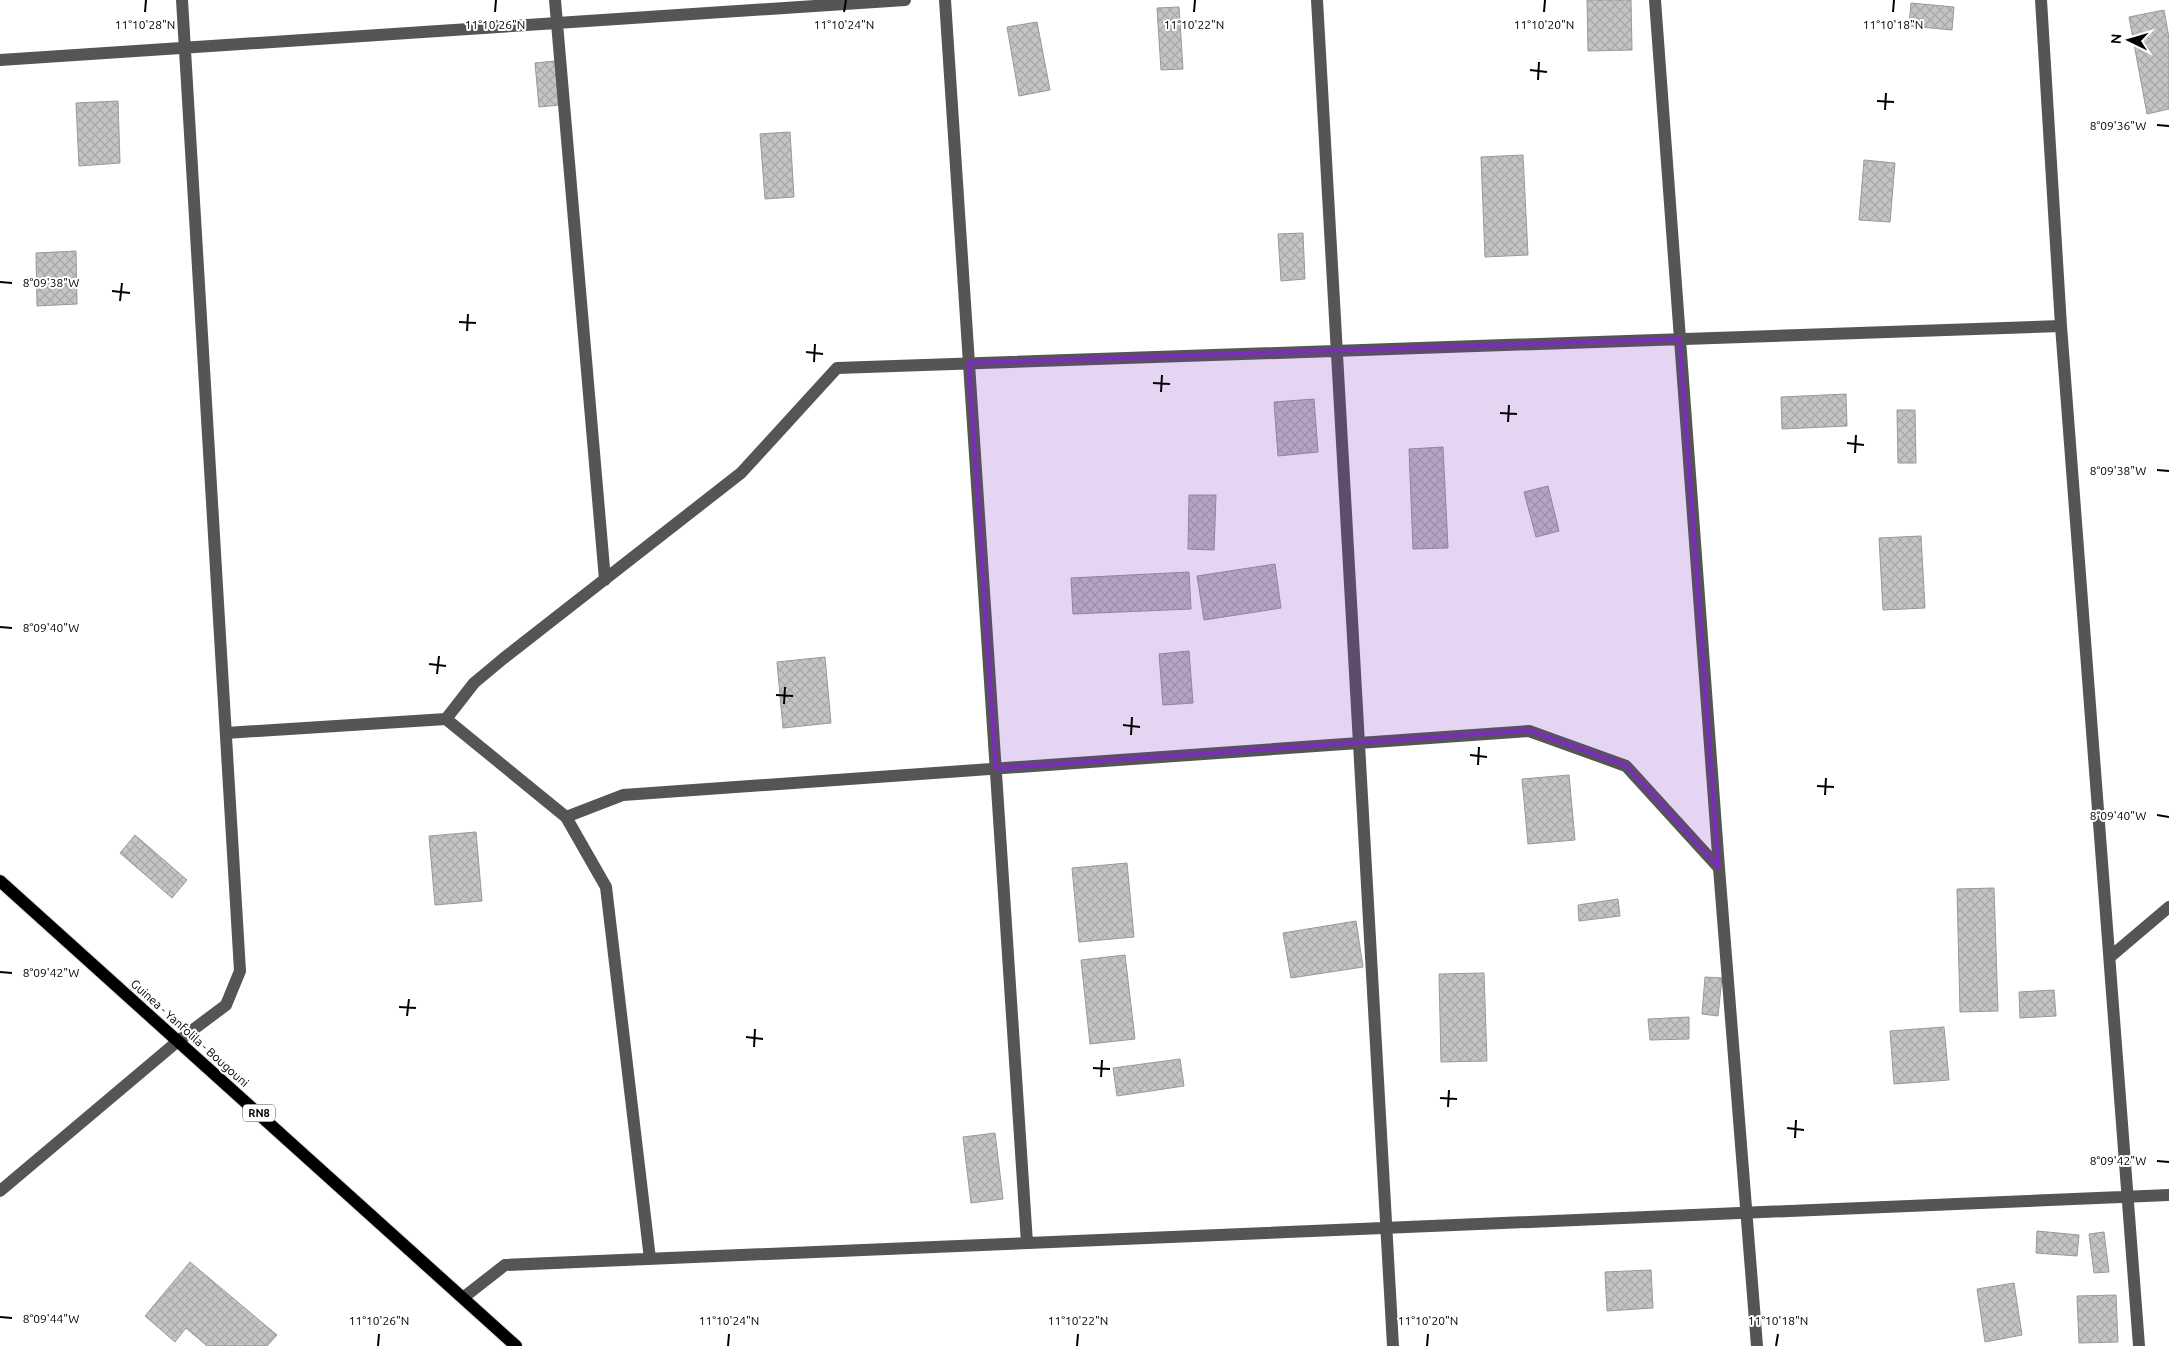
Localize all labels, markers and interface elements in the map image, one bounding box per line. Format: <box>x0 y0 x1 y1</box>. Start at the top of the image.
north arrow <box>2104 15 2154 65</box>
text: 11°10'28"N <box>115 18 175 31</box>
text: 11°10'26"N <box>465 18 525 31</box>
text: 11°10'24"N <box>814 18 874 31</box>
text: 11°10'22"N <box>1164 18 1224 31</box>
text: 11°10'20"N <box>1514 18 1574 31</box>
text: 11°10'18"N <box>1863 18 1923 31</box>
text: N <box>2108 33 2124 45</box>
text: 8°09'36"W <box>2090 119 2146 132</box>
text: 8°09'38"W <box>23 276 79 289</box>
text: 8°09'38"W <box>2090 464 2146 477</box>
text: 8°09'40"W <box>23 621 79 634</box>
text: 8°09'40"W <box>2090 809 2146 822</box>
text: 8°09'42"W <box>23 966 79 979</box>
street label: Guinea - Yanfolila - Bougouni <box>128 977 252 1089</box>
road number: RN8 <box>243 1104 275 1122</box>
text: 8°09'42"W <box>2090 1154 2146 1167</box>
text: 8°09'44"W <box>23 1312 79 1325</box>
text: 11°10'26"N <box>349 1314 409 1327</box>
text: 11°10'24"N <box>699 1314 759 1327</box>
text: 11°10'22"N <box>1048 1314 1108 1327</box>
text: 11°10'20"N <box>1398 1314 1458 1327</box>
text: 11°10'18"N <box>1748 1314 1808 1327</box>

